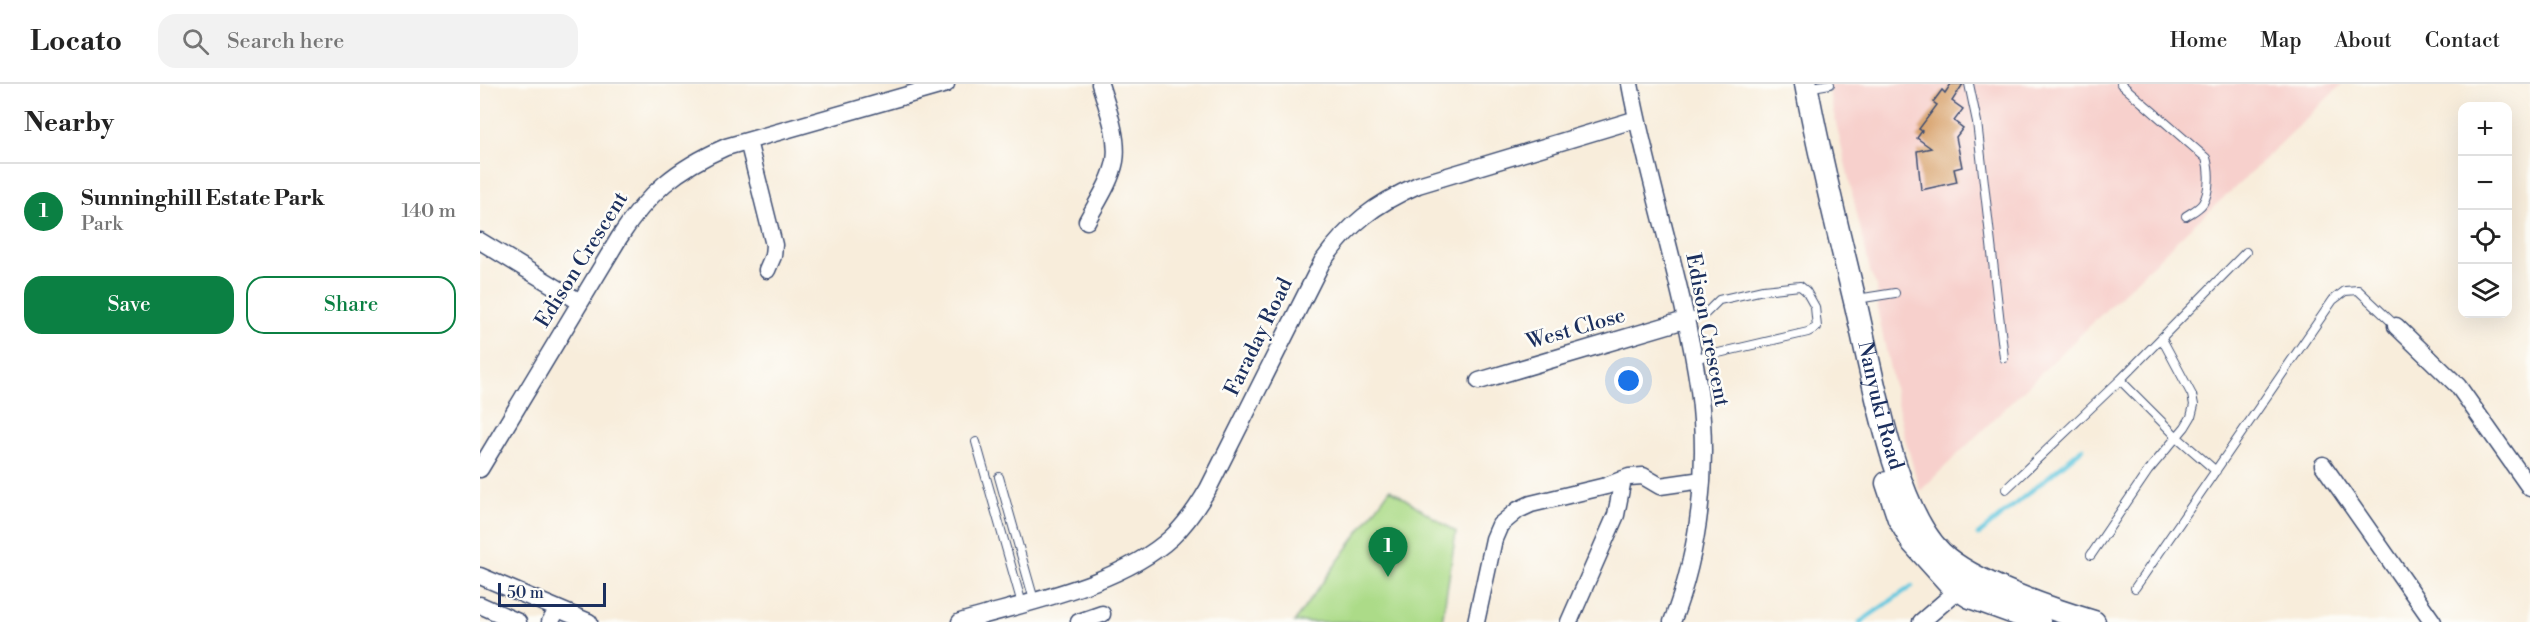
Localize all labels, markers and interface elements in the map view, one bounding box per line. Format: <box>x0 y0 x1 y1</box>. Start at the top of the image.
search box <box>158 14 578 68</box>
text: Locato <box>30 24 122 59</box>
icon: search <box>179 25 212 58</box>
text: Search here <box>227 28 344 55</box>
text: Home <box>2170 28 2227 54</box>
text: Map <box>2260 28 2302 54</box>
text: About <box>2335 28 2392 54</box>
text: Contact <box>2425 28 2500 54</box>
map controls <box>2458 102 2512 318</box>
button: + <box>2458 102 2512 156</box>
text: Nearby <box>24 107 114 139</box>
button: − <box>2458 156 2512 210</box>
text: Sunninghill Estate Park <box>81 185 325 212</box>
street label: Edison Crescent <box>530 187 635 333</box>
text: 1 <box>39 199 48 224</box>
text: 140 m <box>401 199 456 224</box>
button: locate <box>2458 210 2512 264</box>
text: Park <box>81 212 123 237</box>
street label: Edison Crescent <box>1679 251 1735 409</box>
button: layers <box>2458 264 2512 318</box>
street label: Faraday Road <box>1219 274 1299 400</box>
button: Save <box>24 276 234 334</box>
button: Share <box>246 276 456 334</box>
street label: West Close <box>1523 302 1628 356</box>
street label: Nanyuki Road <box>1851 339 1909 473</box>
your location <box>1614 366 1643 395</box>
pin: 1 <box>1368 528 1408 577</box>
scale bar <box>498 580 606 608</box>
text: 50 m <box>507 583 544 603</box>

